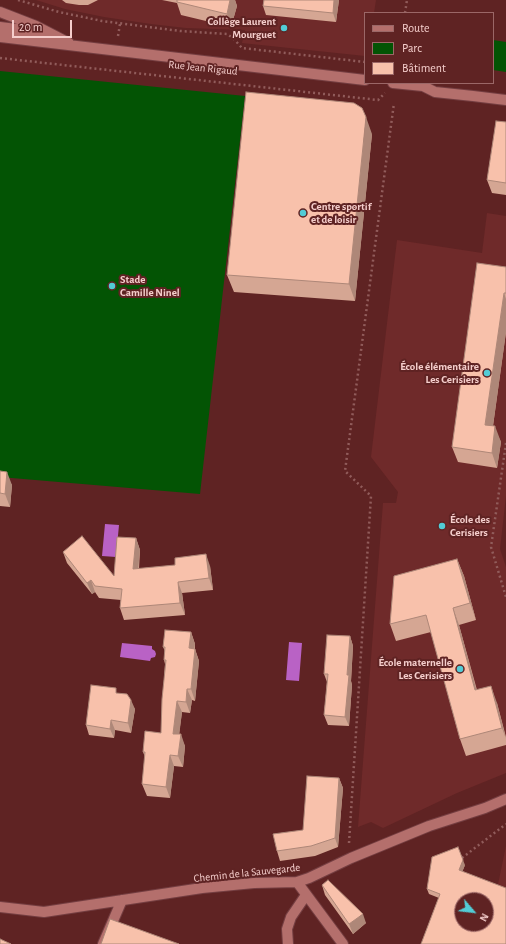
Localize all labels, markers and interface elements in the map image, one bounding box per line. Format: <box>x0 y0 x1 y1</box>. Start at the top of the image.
scale bar <box>14 12 74 38</box>
legend <box>364 12 494 84</box>
place label: Collège Laurent Mourguet <box>208 15 276 41</box>
text: 20 m <box>19 21 42 33</box>
text: Route <box>402 22 429 34</box>
marker: Collège Laurent Mourguet <box>279 23 289 33</box>
text: Parc <box>402 42 422 54</box>
street label: Rue Jean Rigaud <box>168 58 238 78</box>
text: Bâtiment <box>402 62 446 74</box>
place label: Centre sportif et de loisir <box>311 200 371 226</box>
marker: Centre sportif et de loisir <box>298 208 308 218</box>
place label: Stade Camille Ninel <box>120 273 180 299</box>
marker: Stade Camille Ninel <box>107 281 117 291</box>
place label: École élémentaire Les Cerisiers <box>400 360 479 386</box>
marker: École élémentaire Les Cerisiers <box>482 368 492 378</box>
place label: École des Cerisiers <box>450 513 490 539</box>
marker: École des Cerisiers <box>437 521 447 531</box>
place label: École maternelle Les Cerisiers <box>378 656 452 682</box>
marker: École maternelle Les Cerisiers <box>455 664 465 674</box>
street label: Chemin de la Sauvegarde <box>193 861 301 885</box>
north arrow <box>454 892 494 932</box>
text: N <box>478 911 491 923</box>

